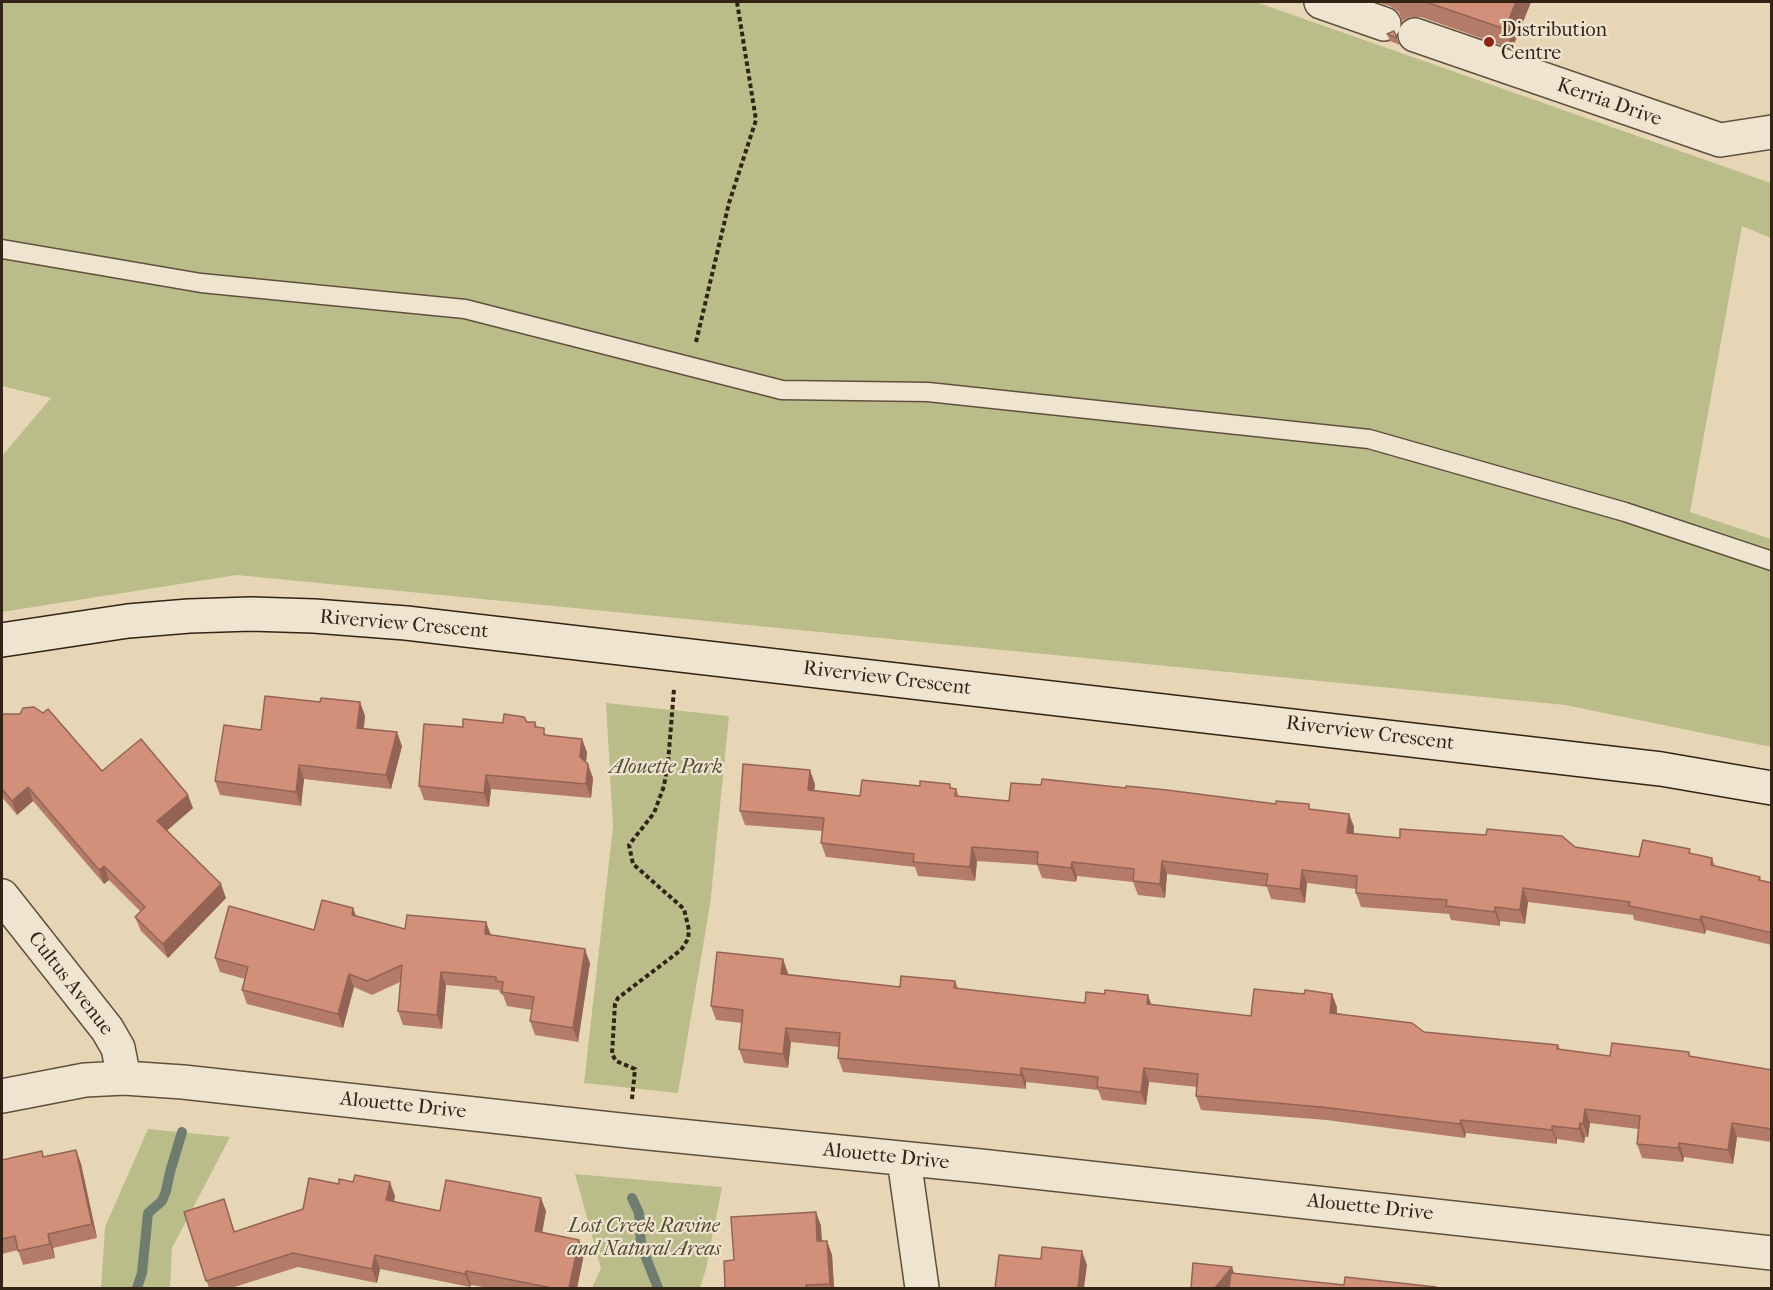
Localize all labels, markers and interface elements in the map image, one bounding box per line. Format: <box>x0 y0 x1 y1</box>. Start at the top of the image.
place label: Distribution Centre <box>1501 19 1607 66</box>
marker: Distribution Centre <box>1482 35 1496 49</box>
street label: Kerria Drive <box>1553 74 1665 132</box>
street label: Riverview Crescent <box>319 606 489 644</box>
street label: Riverview Crescent <box>802 657 972 701</box>
street label: Riverview Crescent <box>1285 712 1455 756</box>
park label: Alouette Park <box>609 756 723 780</box>
street label: Cultus Avenue <box>22 927 118 1041</box>
street label: Alouette Drive <box>339 1087 467 1125</box>
street label: Alouette Drive <box>822 1138 950 1176</box>
street label: Alouette Drive <box>1306 1189 1434 1227</box>
park label: Lost Creek Ravine and Natural Areas <box>567 1215 721 1262</box>

